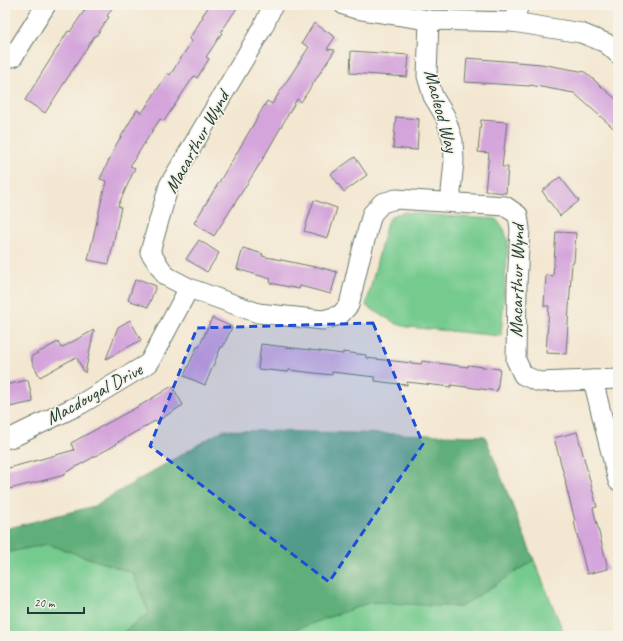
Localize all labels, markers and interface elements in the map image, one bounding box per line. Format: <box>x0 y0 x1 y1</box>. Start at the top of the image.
street label: Macleod Way <box>418 67 464 157</box>
street label: Macarthur Wynd <box>159 84 237 197</box>
street label: Macarthur Wynd <box>504 221 530 338</box>
street label: Macdougal Drive <box>42 357 148 430</box>
scale bar <box>28 589 84 615</box>
text: 20 m <box>34 595 56 611</box>

